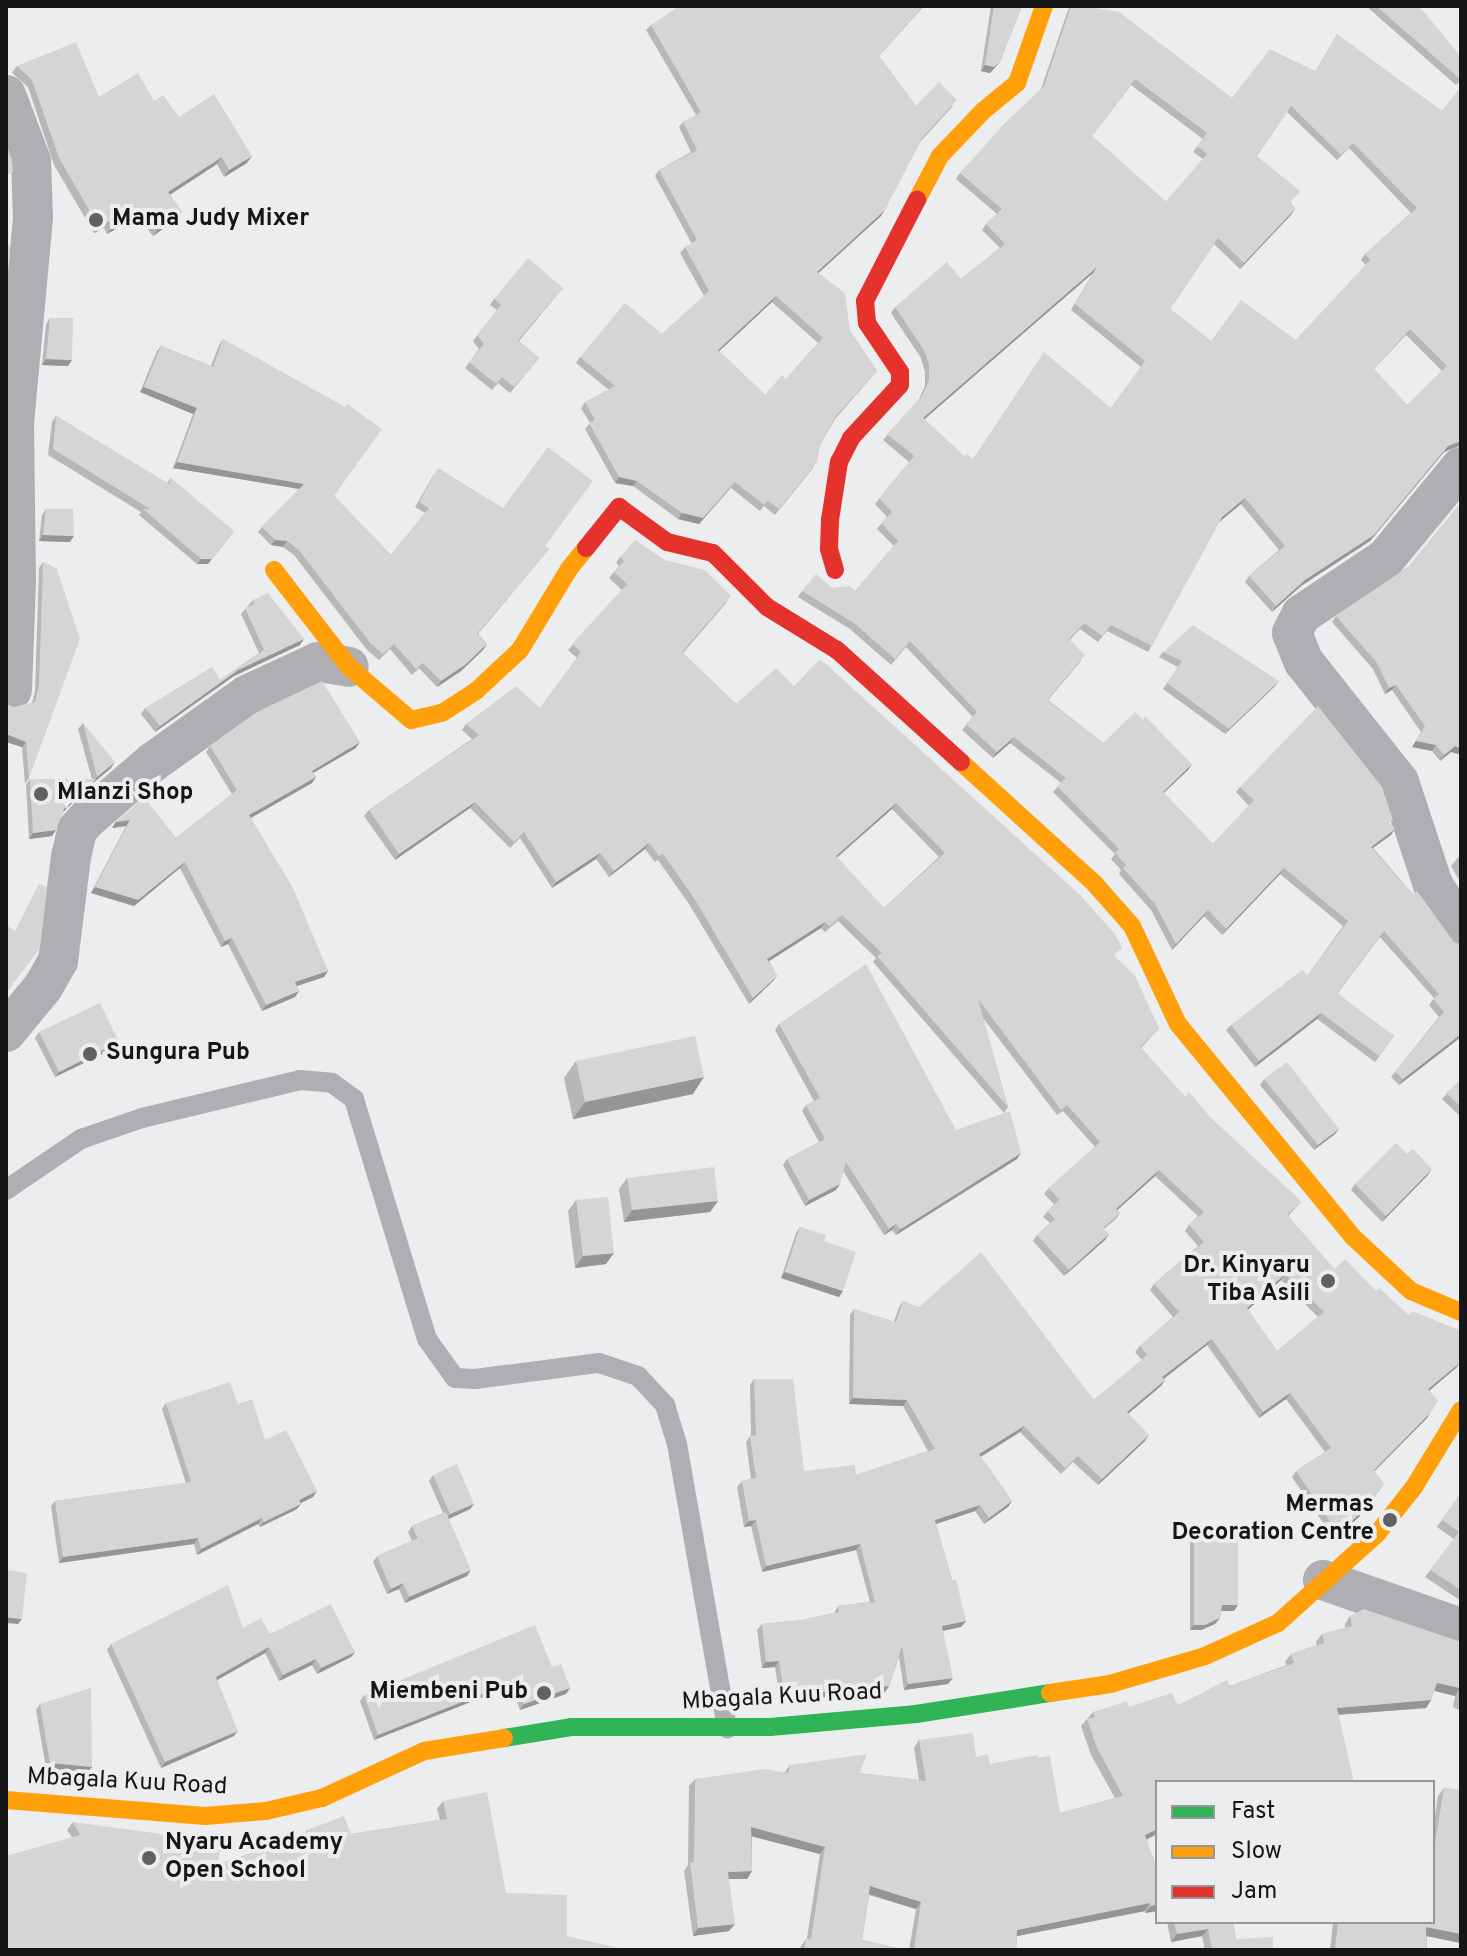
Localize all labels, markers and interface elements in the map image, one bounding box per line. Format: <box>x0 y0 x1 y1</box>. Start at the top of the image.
place label: Mama Judy Mixer <box>112 206 309 234</box>
marker: Mama Judy Mixer <box>87 211 105 229</box>
place label: Mlanzi Shop <box>57 780 193 808</box>
marker: Mlanzi Shop <box>32 785 50 803</box>
place label: Sungura Pub <box>106 1040 250 1068</box>
marker: Sungura Pub <box>81 1045 99 1063</box>
place label: Dr. Kinyaru Tiba Asili <box>1183 1253 1310 1309</box>
marker: Dr. Kinyaru Tiba Asili <box>1317 1270 1339 1292</box>
place label: Mermas Decoration Centre <box>1171 1492 1374 1548</box>
marker: Mermas Decoration Centre <box>1381 1511 1399 1529</box>
street label: Mbagala Kuu Road <box>681 1678 883 1718</box>
place label: Miembeni Pub <box>369 1679 528 1707</box>
marker: Miembeni Pub <box>535 1684 553 1702</box>
street label: Mbagala Kuu Road <box>26 1763 228 1803</box>
legend <box>1155 1780 1435 1924</box>
text: Fast <box>1231 1797 1275 1827</box>
place label: Nyaru Academy Open School <box>165 1830 344 1886</box>
text: Slow <box>1231 1837 1282 1867</box>
marker: Nyaru Academy Open School <box>140 1849 158 1867</box>
text: Jam <box>1231 1877 1277 1907</box>

